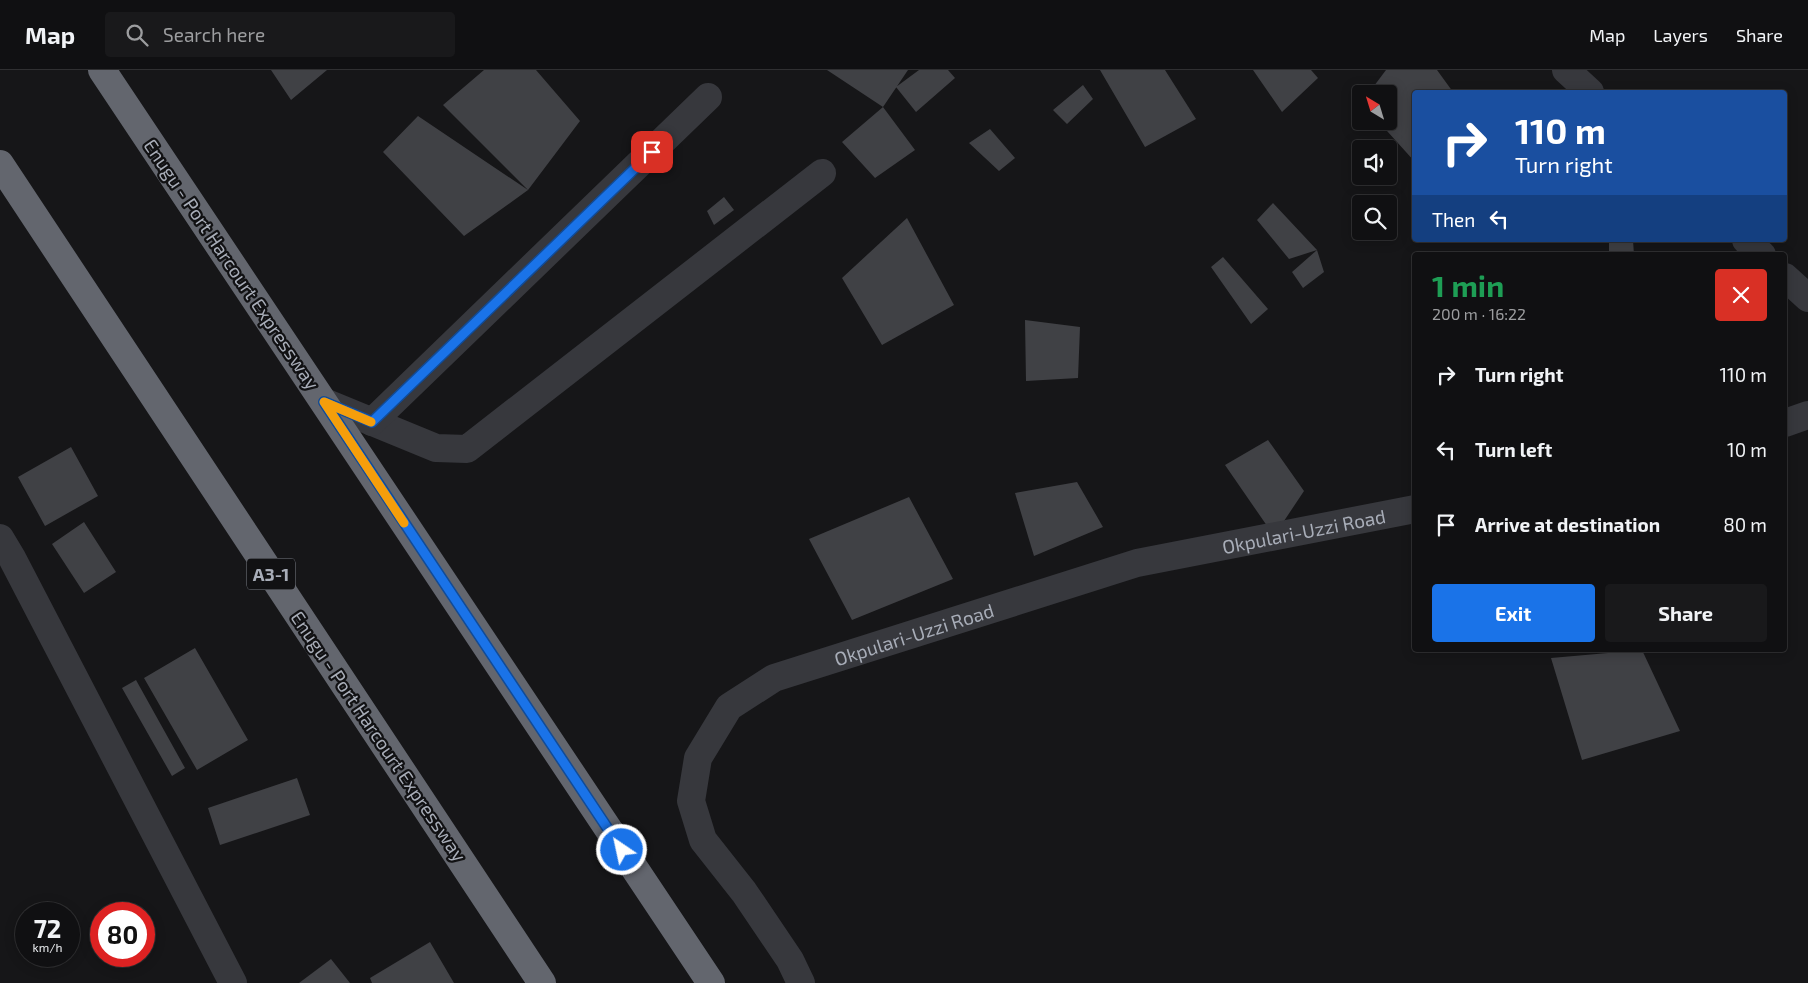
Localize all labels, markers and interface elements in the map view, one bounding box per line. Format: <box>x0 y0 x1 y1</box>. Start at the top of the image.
search box <box>105 12 455 57</box>
text: Map <box>25 20 75 49</box>
icon: search <box>123 21 151 49</box>
text: Search here <box>163 23 265 46</box>
text: Map <box>1589 24 1625 46</box>
text: Layers <box>1653 24 1708 46</box>
text: Share <box>1736 24 1783 46</box>
north arrow <box>1352 85 1398 130</box>
map controls <box>1352 85 1397 240</box>
text: 110 m <box>1515 109 1606 151</box>
icon: right <box>1432 110 1497 175</box>
pin <box>631 131 673 173</box>
street label: Enugu - Port Harcourt Expressway <box>139 134 325 394</box>
icon: arrive <box>638 138 666 166</box>
button: sound <box>1352 140 1397 185</box>
text: Turn right <box>1515 151 1613 177</box>
button: search <box>1352 195 1397 240</box>
icon: left <box>1485 205 1513 233</box>
text: Then <box>1432 208 1475 231</box>
text: 1 min <box>1432 267 1504 303</box>
button: close <box>1715 269 1767 321</box>
text: 200 m · 16:22 <box>1432 304 1526 323</box>
icon: right <box>1432 361 1460 389</box>
text: Turn right <box>1475 363 1563 386</box>
text: 110 m <box>1720 363 1767 386</box>
icon: left <box>1432 436 1460 464</box>
text: Turn left <box>1475 438 1552 461</box>
text: 10 m <box>1727 438 1767 461</box>
street label: Okpulari-Uzzi Road <box>1220 504 1387 558</box>
icon: arrive <box>1432 511 1460 539</box>
text: Arrive at destination <box>1475 513 1660 536</box>
text: 80 m <box>1723 513 1767 536</box>
road number: A3-1 <box>247 558 295 590</box>
button: Exit <box>1432 584 1595 642</box>
button: Share <box>1605 584 1767 642</box>
street label: Okpulari-Uzzi Road <box>831 598 996 670</box>
street label: Enugu - Port Harcourt Expressway <box>286 606 472 866</box>
position arrow <box>595 823 647 875</box>
speed limit sign: 80 <box>90 902 155 967</box>
text: 72 <box>34 913 61 943</box>
text: km/h <box>33 940 62 954</box>

